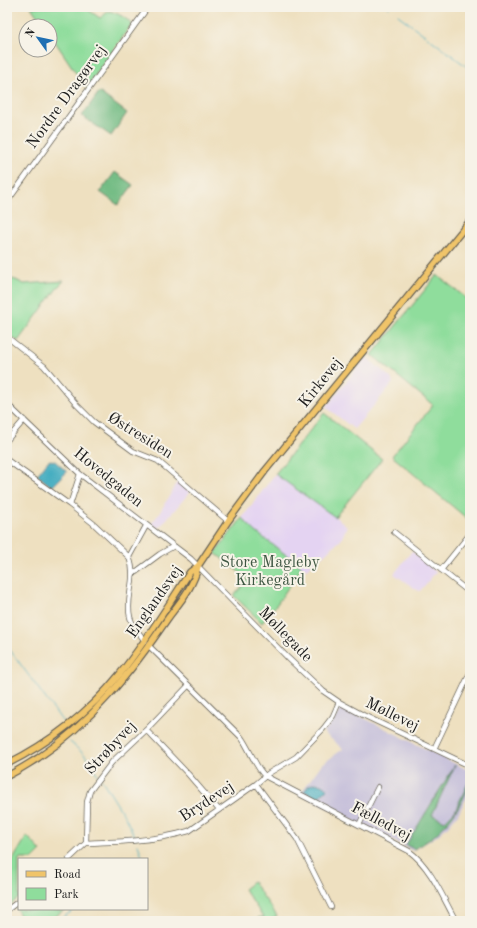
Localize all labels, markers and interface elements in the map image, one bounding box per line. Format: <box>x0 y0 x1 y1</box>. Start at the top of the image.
north arrow <box>18 18 58 58</box>
text: N <box>24 26 38 40</box>
street label: Nordre Dragørvej <box>24 42 110 152</box>
street label: Kirkevej <box>296 355 346 411</box>
street label: Østresiden <box>105 410 176 462</box>
street label: Hovedgaden <box>70 445 146 511</box>
park label: Store Magleby Kirkegård <box>220 555 321 589</box>
street label: Englandsvej <box>124 563 186 641</box>
street label: Møllegade <box>255 604 315 666</box>
street label: Møllevej <box>363 695 421 735</box>
street label: Strøbyvej <box>82 718 140 778</box>
street label: Brydevej <box>177 779 237 825</box>
street label: Fælledvej <box>348 800 414 844</box>
legend <box>18 858 148 910</box>
text: Road <box>54 869 81 881</box>
text: Park <box>54 889 79 901</box>

